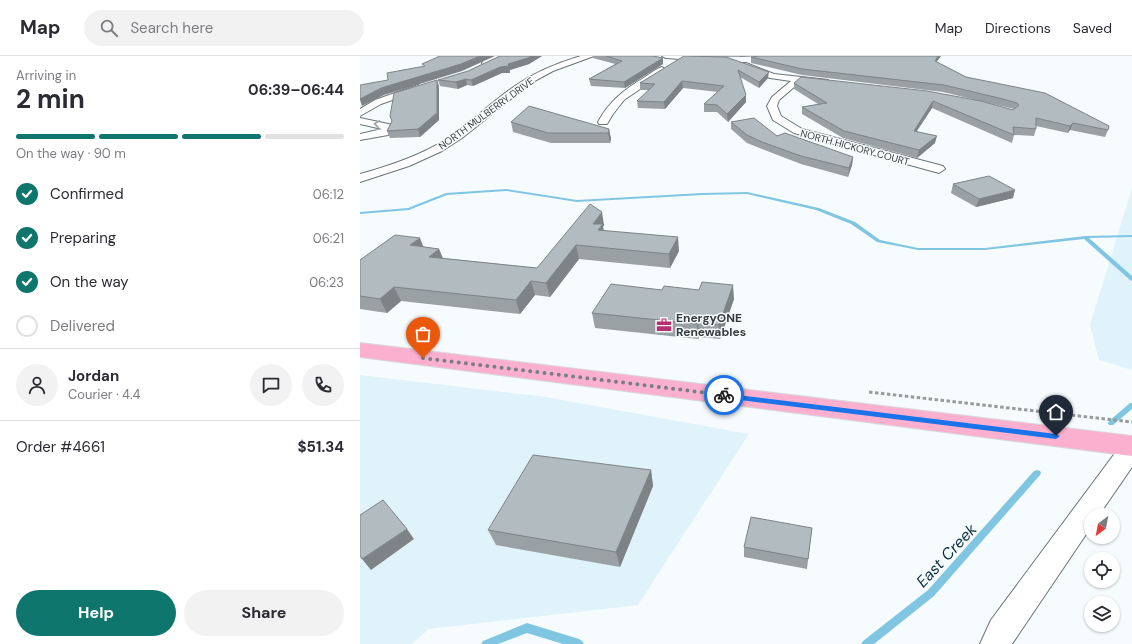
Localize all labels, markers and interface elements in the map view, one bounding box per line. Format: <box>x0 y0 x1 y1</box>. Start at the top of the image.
search box <box>84 10 364 46</box>
text: Map <box>20 15 60 40</box>
icon: search <box>98 17 120 39</box>
text: Search here <box>130 18 213 38</box>
text: Map <box>935 19 963 37</box>
text: Directions <box>985 19 1051 37</box>
text: Saved <box>1073 19 1112 37</box>
text: Arriving in <box>16 67 76 84</box>
street label: NORTH MULBERRY DRIVE <box>436 74 537 153</box>
text: 06:39–06:44 <box>248 80 344 100</box>
text: 2 min <box>16 82 85 116</box>
one-way arrow <box>374 120 380 129</box>
street label: NORTH HICKORY COURT <box>799 127 911 168</box>
text: On the way · 90 m <box>16 145 126 162</box>
icon: check <box>16 183 38 205</box>
text: Confirmed <box>50 184 124 204</box>
text: 06:12 <box>313 186 344 203</box>
icon: check <box>16 227 38 249</box>
text: Preparing <box>50 228 116 248</box>
text: 06:21 <box>313 230 344 247</box>
icon: check <box>16 271 38 293</box>
text: On the way <box>50 272 129 292</box>
text: 06:23 <box>309 274 344 291</box>
place label: EnergyONE Renewables <box>676 310 746 340</box>
text: Delivered <box>50 316 115 336</box>
office icon: EnergyONE Renewables <box>655 316 673 334</box>
pin <box>406 317 440 358</box>
icon: bag <box>412 323 434 345</box>
button: person <box>16 364 58 406</box>
button: chat <box>250 364 292 406</box>
button: phone <box>302 364 344 406</box>
text: Jordan <box>68 366 119 386</box>
courier <box>704 375 744 415</box>
icon: bike <box>713 384 735 406</box>
text: Courier · 4.4 <box>68 386 140 403</box>
pin <box>1039 395 1073 436</box>
icon: home <box>1045 401 1067 423</box>
text: Order #4661 <box>16 437 105 457</box>
text: $51.34 <box>298 437 344 457</box>
north arrow <box>1084 508 1120 544</box>
map controls <box>1084 508 1120 632</box>
water label: East Creek <box>911 518 982 592</box>
button: locate <box>1084 552 1120 588</box>
button: Help <box>16 590 176 636</box>
button: Share <box>184 590 344 636</box>
button: layers <box>1084 596 1120 632</box>

